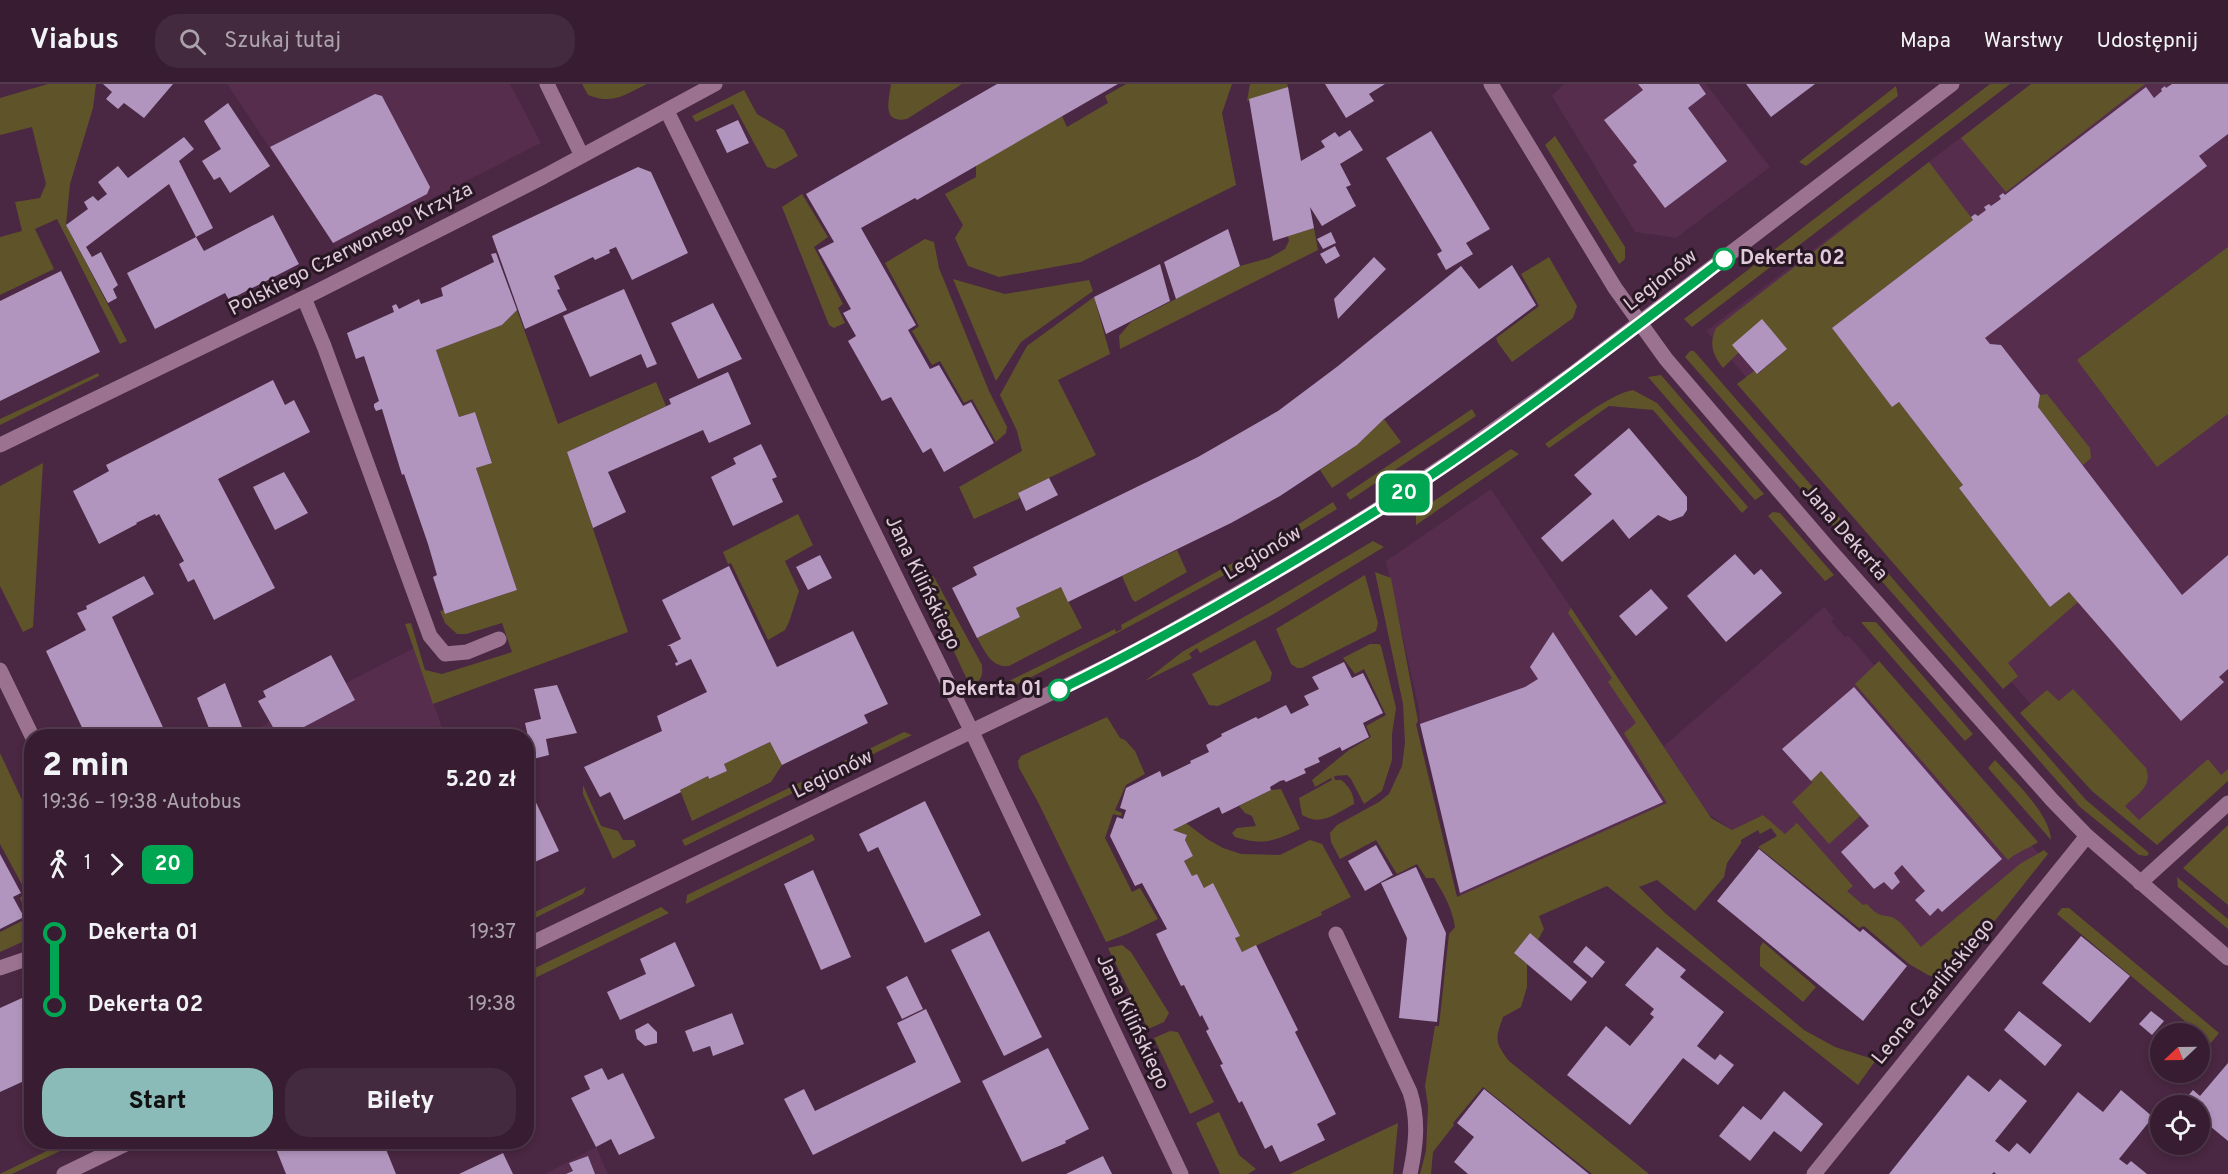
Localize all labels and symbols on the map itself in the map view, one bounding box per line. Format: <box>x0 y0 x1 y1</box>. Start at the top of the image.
street label: Polskiego Czerwonego Krzyża <box>225 177 477 323</box>
street label: Legionów <box>1619 244 1703 318</box>
place label: Dekerta 02 <box>1740 246 1845 272</box>
marker: Dekerta 02 <box>1713 248 1735 270</box>
line badge: 20 <box>1377 474 1431 512</box>
street label: Jana Dekerta <box>1795 479 1893 587</box>
street label: Jana Kilińskiego <box>878 511 966 655</box>
street label: Legionów <box>1219 521 1307 587</box>
place label: Dekerta 01 <box>942 677 1042 703</box>
marker: Dekerta 01 <box>1048 679 1070 701</box>
street label: Legionów <box>788 744 878 806</box>
street label: Leona Czarlińskiego <box>1867 913 2001 1071</box>
street label: Jana Kilińskiego <box>1089 950 1175 1094</box>
north arrow <box>2150 1023 2210 1083</box>

